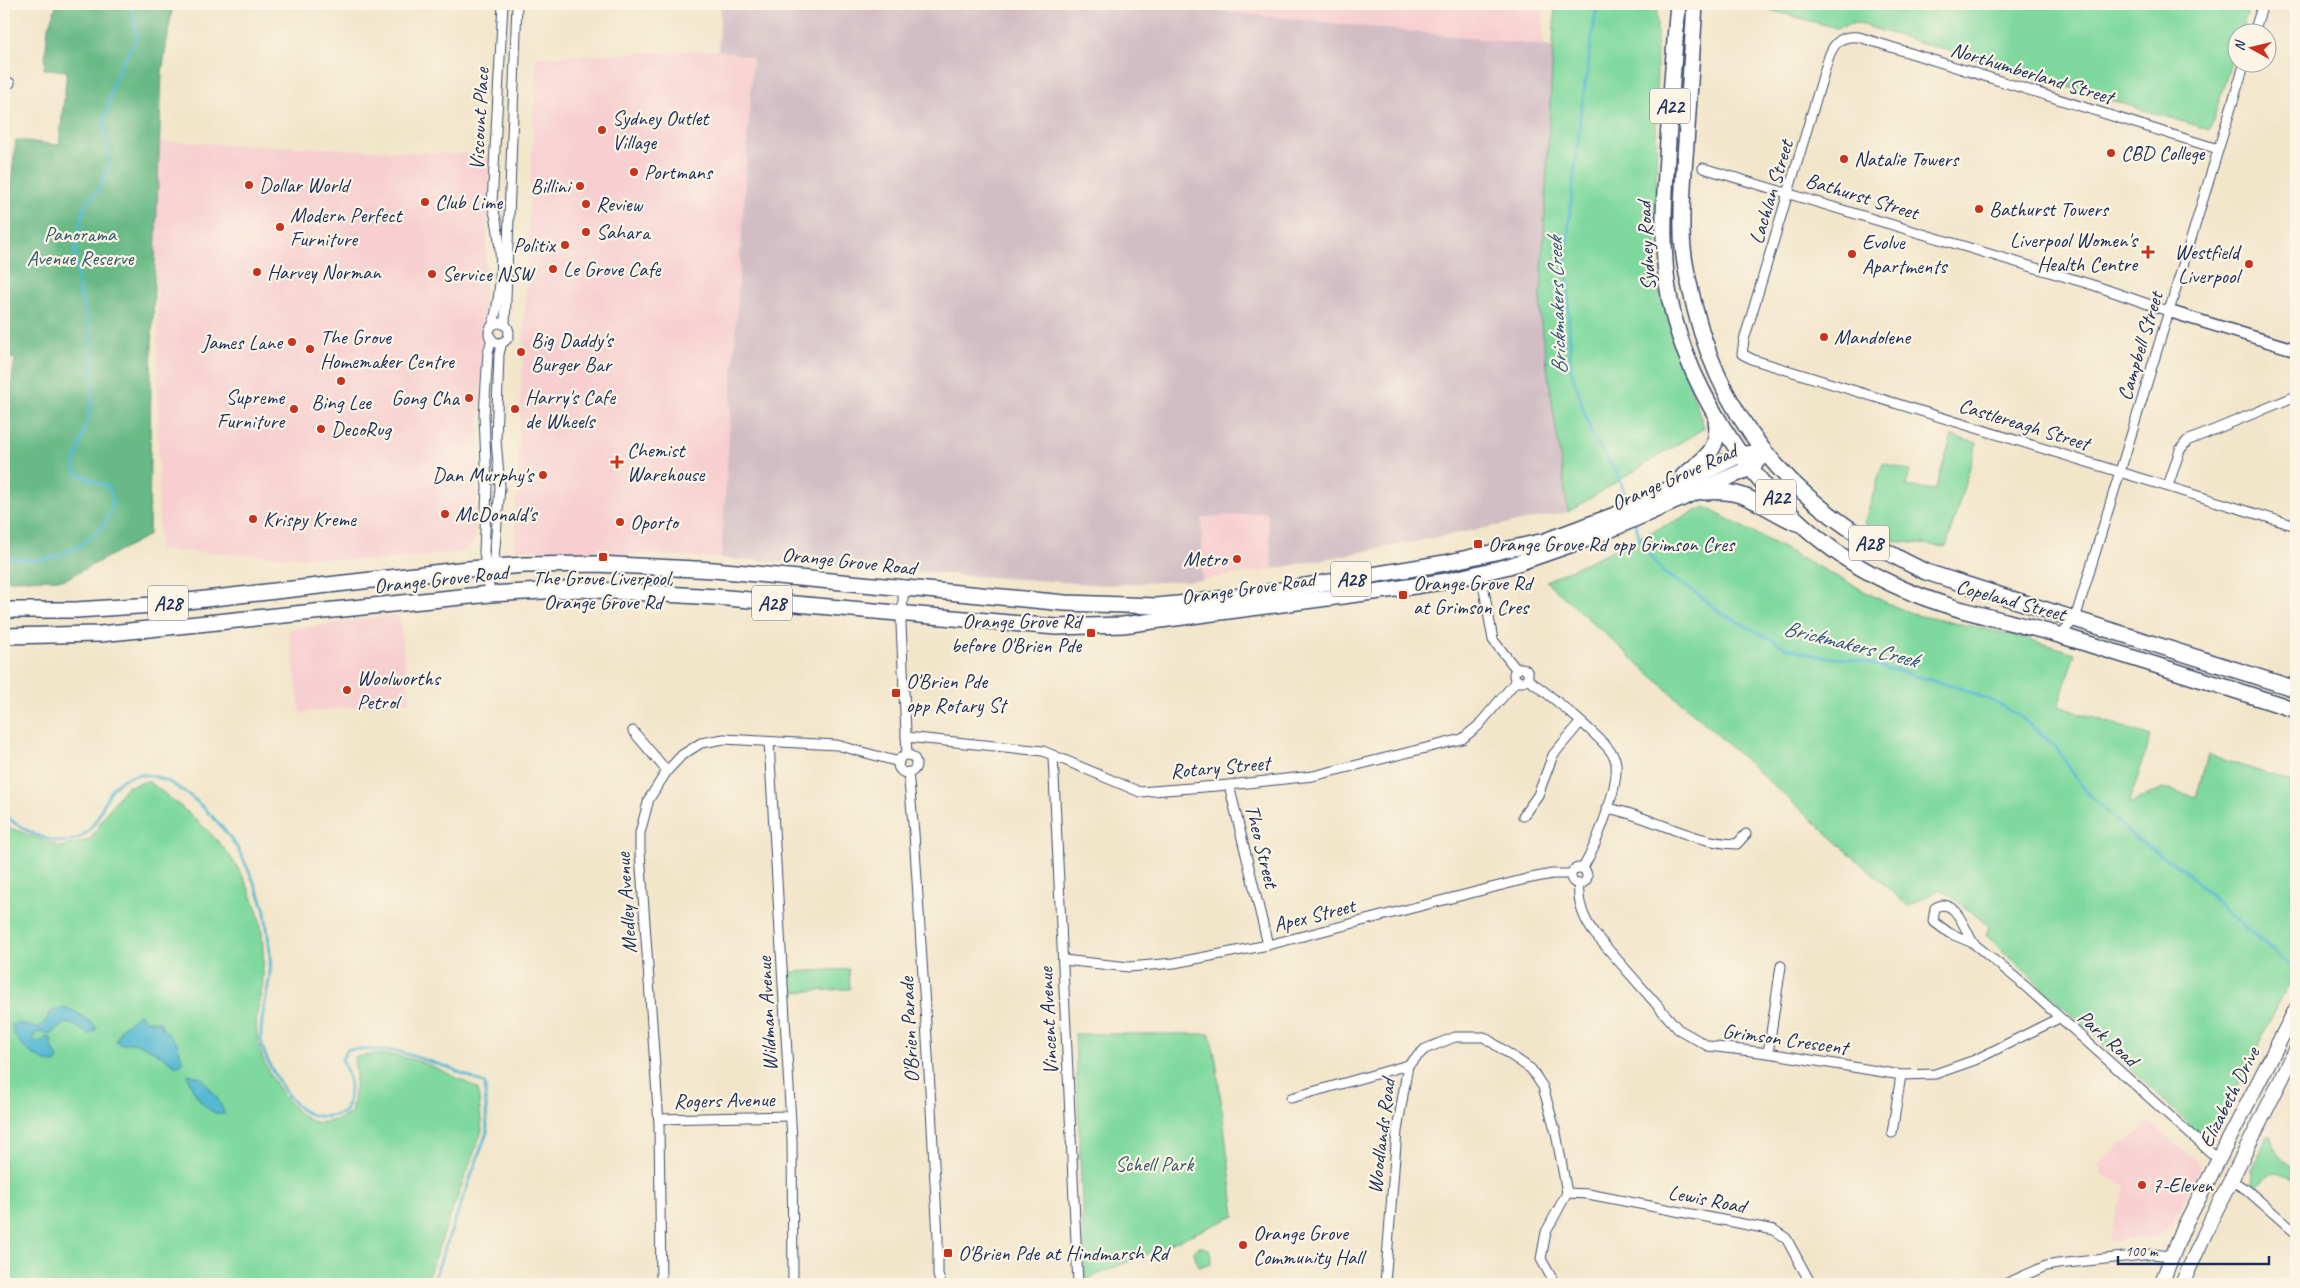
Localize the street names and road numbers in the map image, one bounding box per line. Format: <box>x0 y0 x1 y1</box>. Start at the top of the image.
street label: Northumberland Street <box>1948 36 2119 111</box>
street label: Viscount Place <box>463 66 495 171</box>
road number: A22 <box>1650 88 1690 124</box>
street label: Lachlan Street <box>1743 135 1800 247</box>
street label: Bathurst Street <box>1803 167 1923 226</box>
street label: Sydney Road <box>1630 197 1661 291</box>
street label: Campbell Street <box>2111 287 2169 403</box>
street label: Castlereagh Street <box>1956 392 2095 457</box>
street label: Orange Grove Road <box>1607 437 1743 516</box>
road number: A22 <box>1756 480 1796 514</box>
road number: A28 <box>1849 526 1889 560</box>
street label: Orange Grove Road <box>781 541 920 581</box>
street label: Orange Grove Road <box>373 559 512 599</box>
road number: A28 <box>1331 562 1371 596</box>
street label: Orange Grove Road <box>1180 565 1319 610</box>
street label: Copeland Street <box>1953 573 2071 628</box>
road number: A28 <box>148 586 188 620</box>
road number: A28 <box>752 586 792 620</box>
street label: Rotary Street <box>1169 749 1274 784</box>
street label: Theo Street <box>1239 802 1285 892</box>
street label: Medley Avenue <box>609 851 642 954</box>
street label: Apex Street <box>1271 892 1359 938</box>
street label: Wildman Avenue <box>751 955 783 1072</box>
street label: Vincent Avenue <box>1032 965 1064 1075</box>
street label: O'Brien Parade <box>893 975 925 1084</box>
street label: Park Road <box>2072 1004 2146 1074</box>
street label: Grimson Crescent <box>1721 1017 1852 1061</box>
street label: Elizabeth Drive <box>2193 1042 2266 1151</box>
street label: Woodlands Road <box>1361 1074 1401 1195</box>
street label: Rogers Avenue <box>673 1086 776 1114</box>
street label: Lewis Road <box>1666 1179 1751 1220</box>

